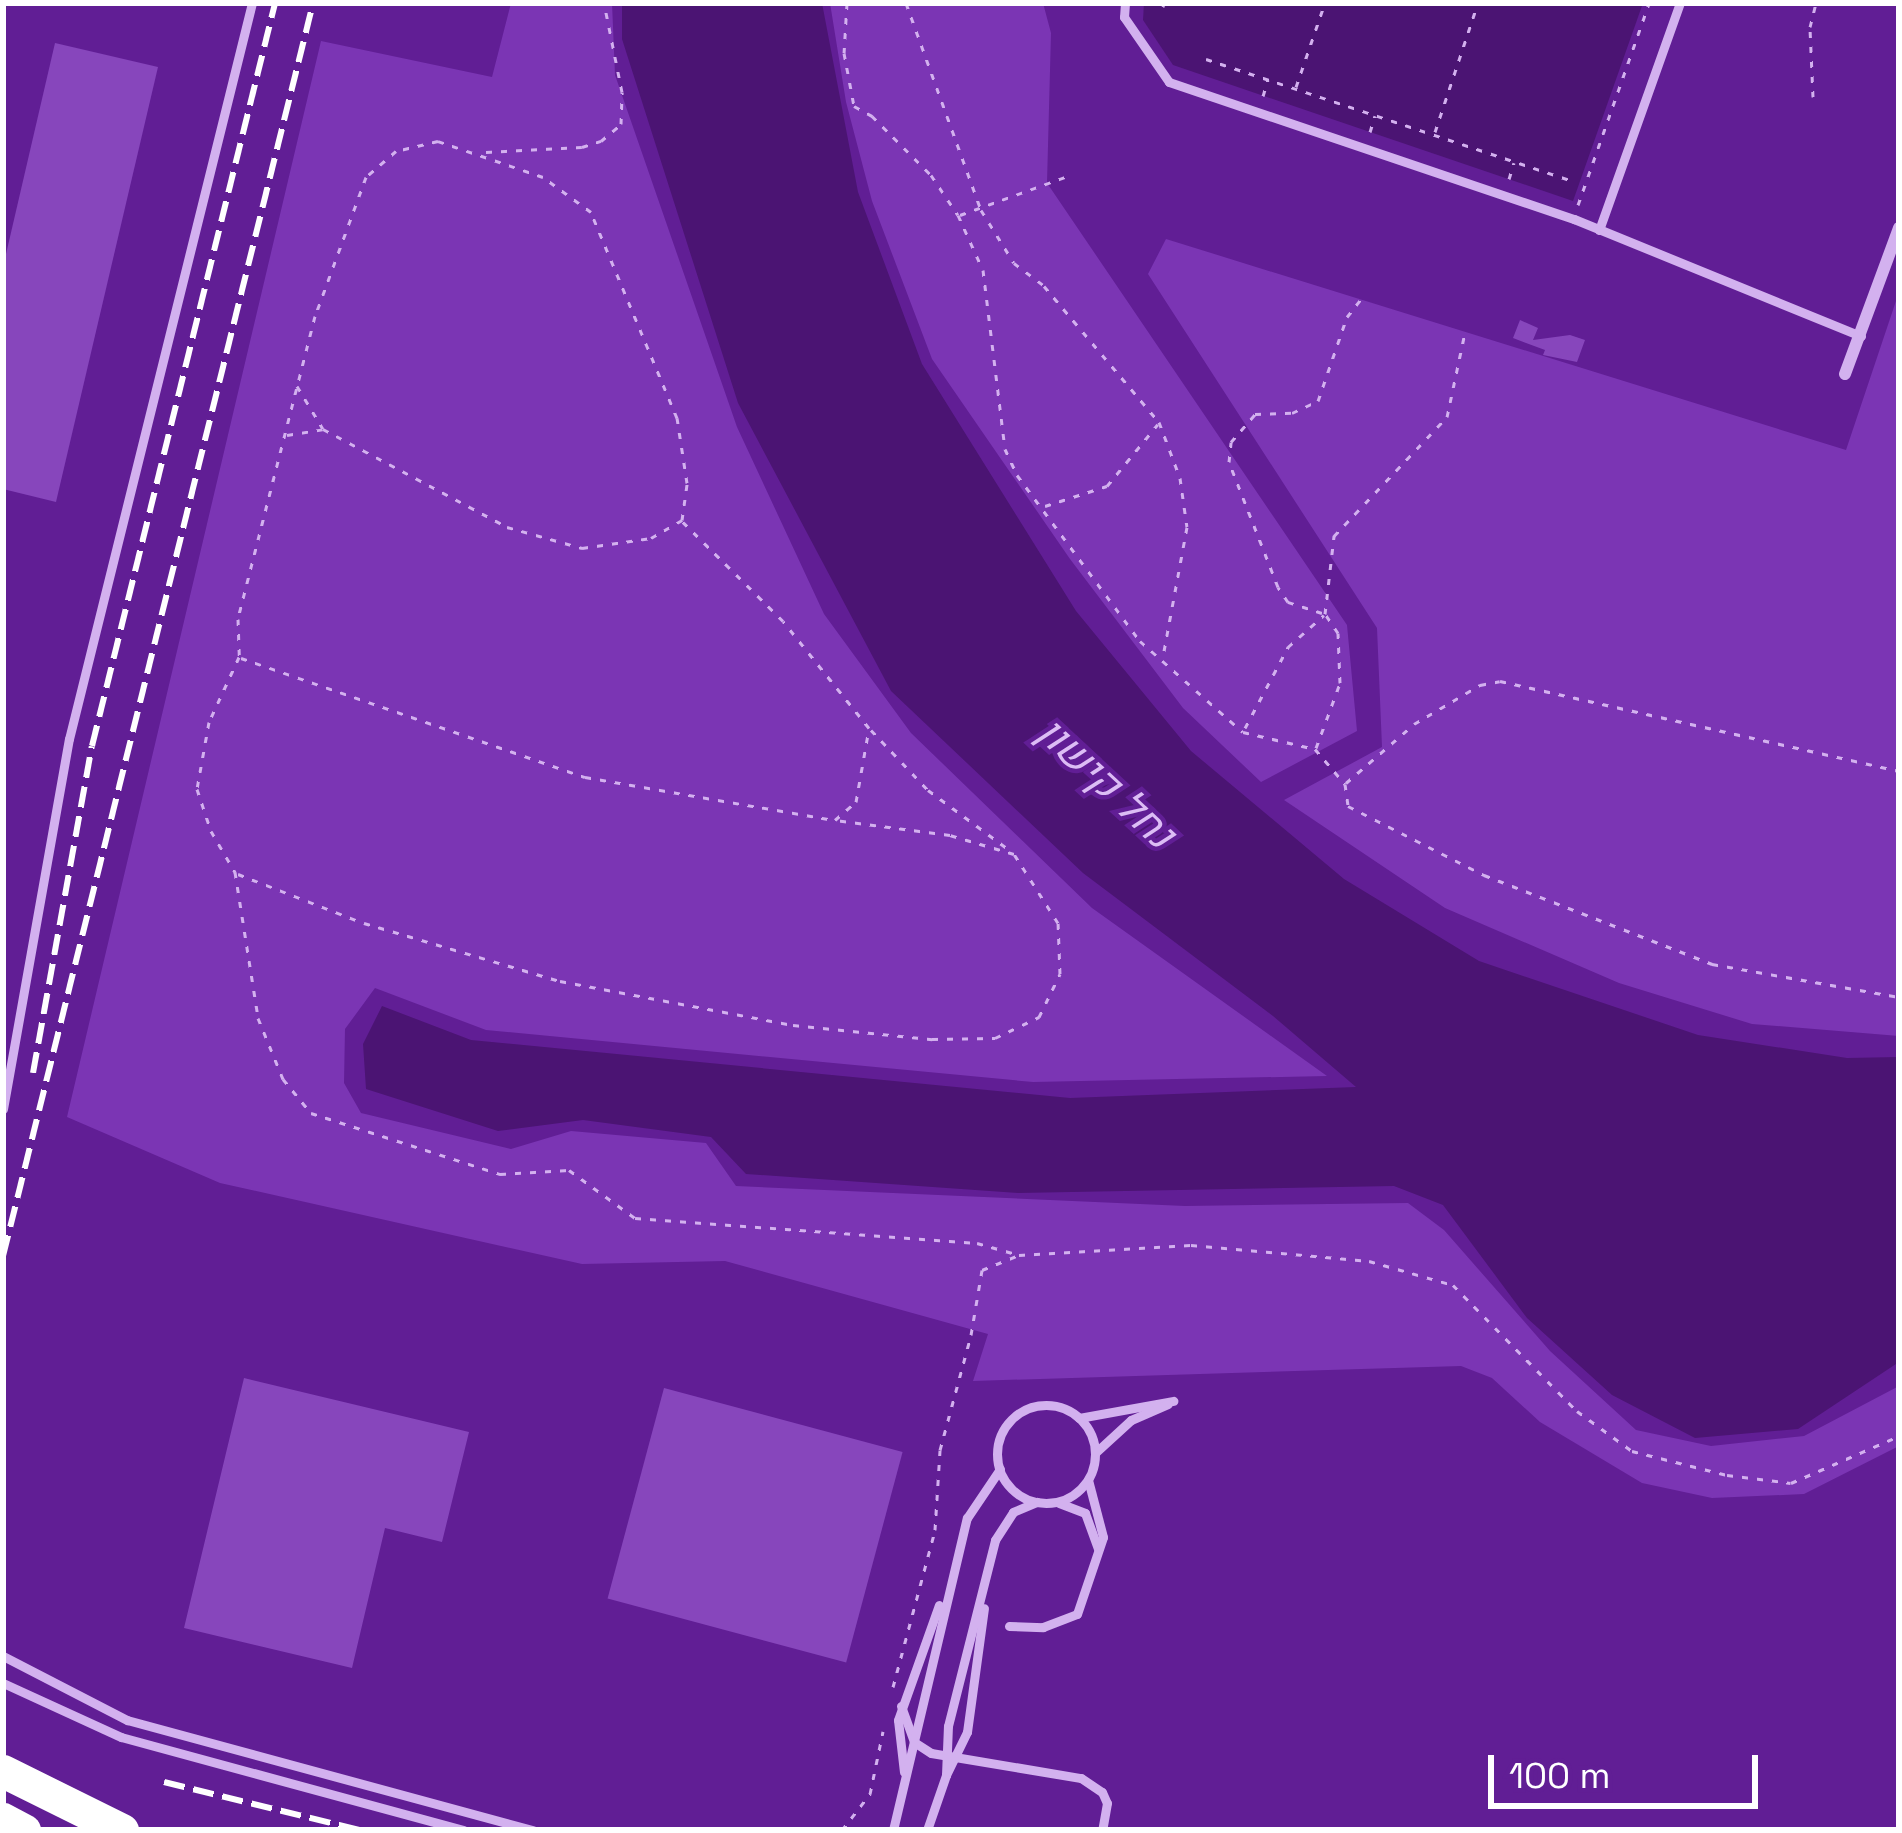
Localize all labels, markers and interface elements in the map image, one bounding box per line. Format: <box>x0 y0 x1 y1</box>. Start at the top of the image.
water label: נחל קישון <box>1027 707 1185 859</box>
scale bar <box>1494 1731 1764 1805</box>
text: 100 m <box>1509 1753 1610 1799</box>

